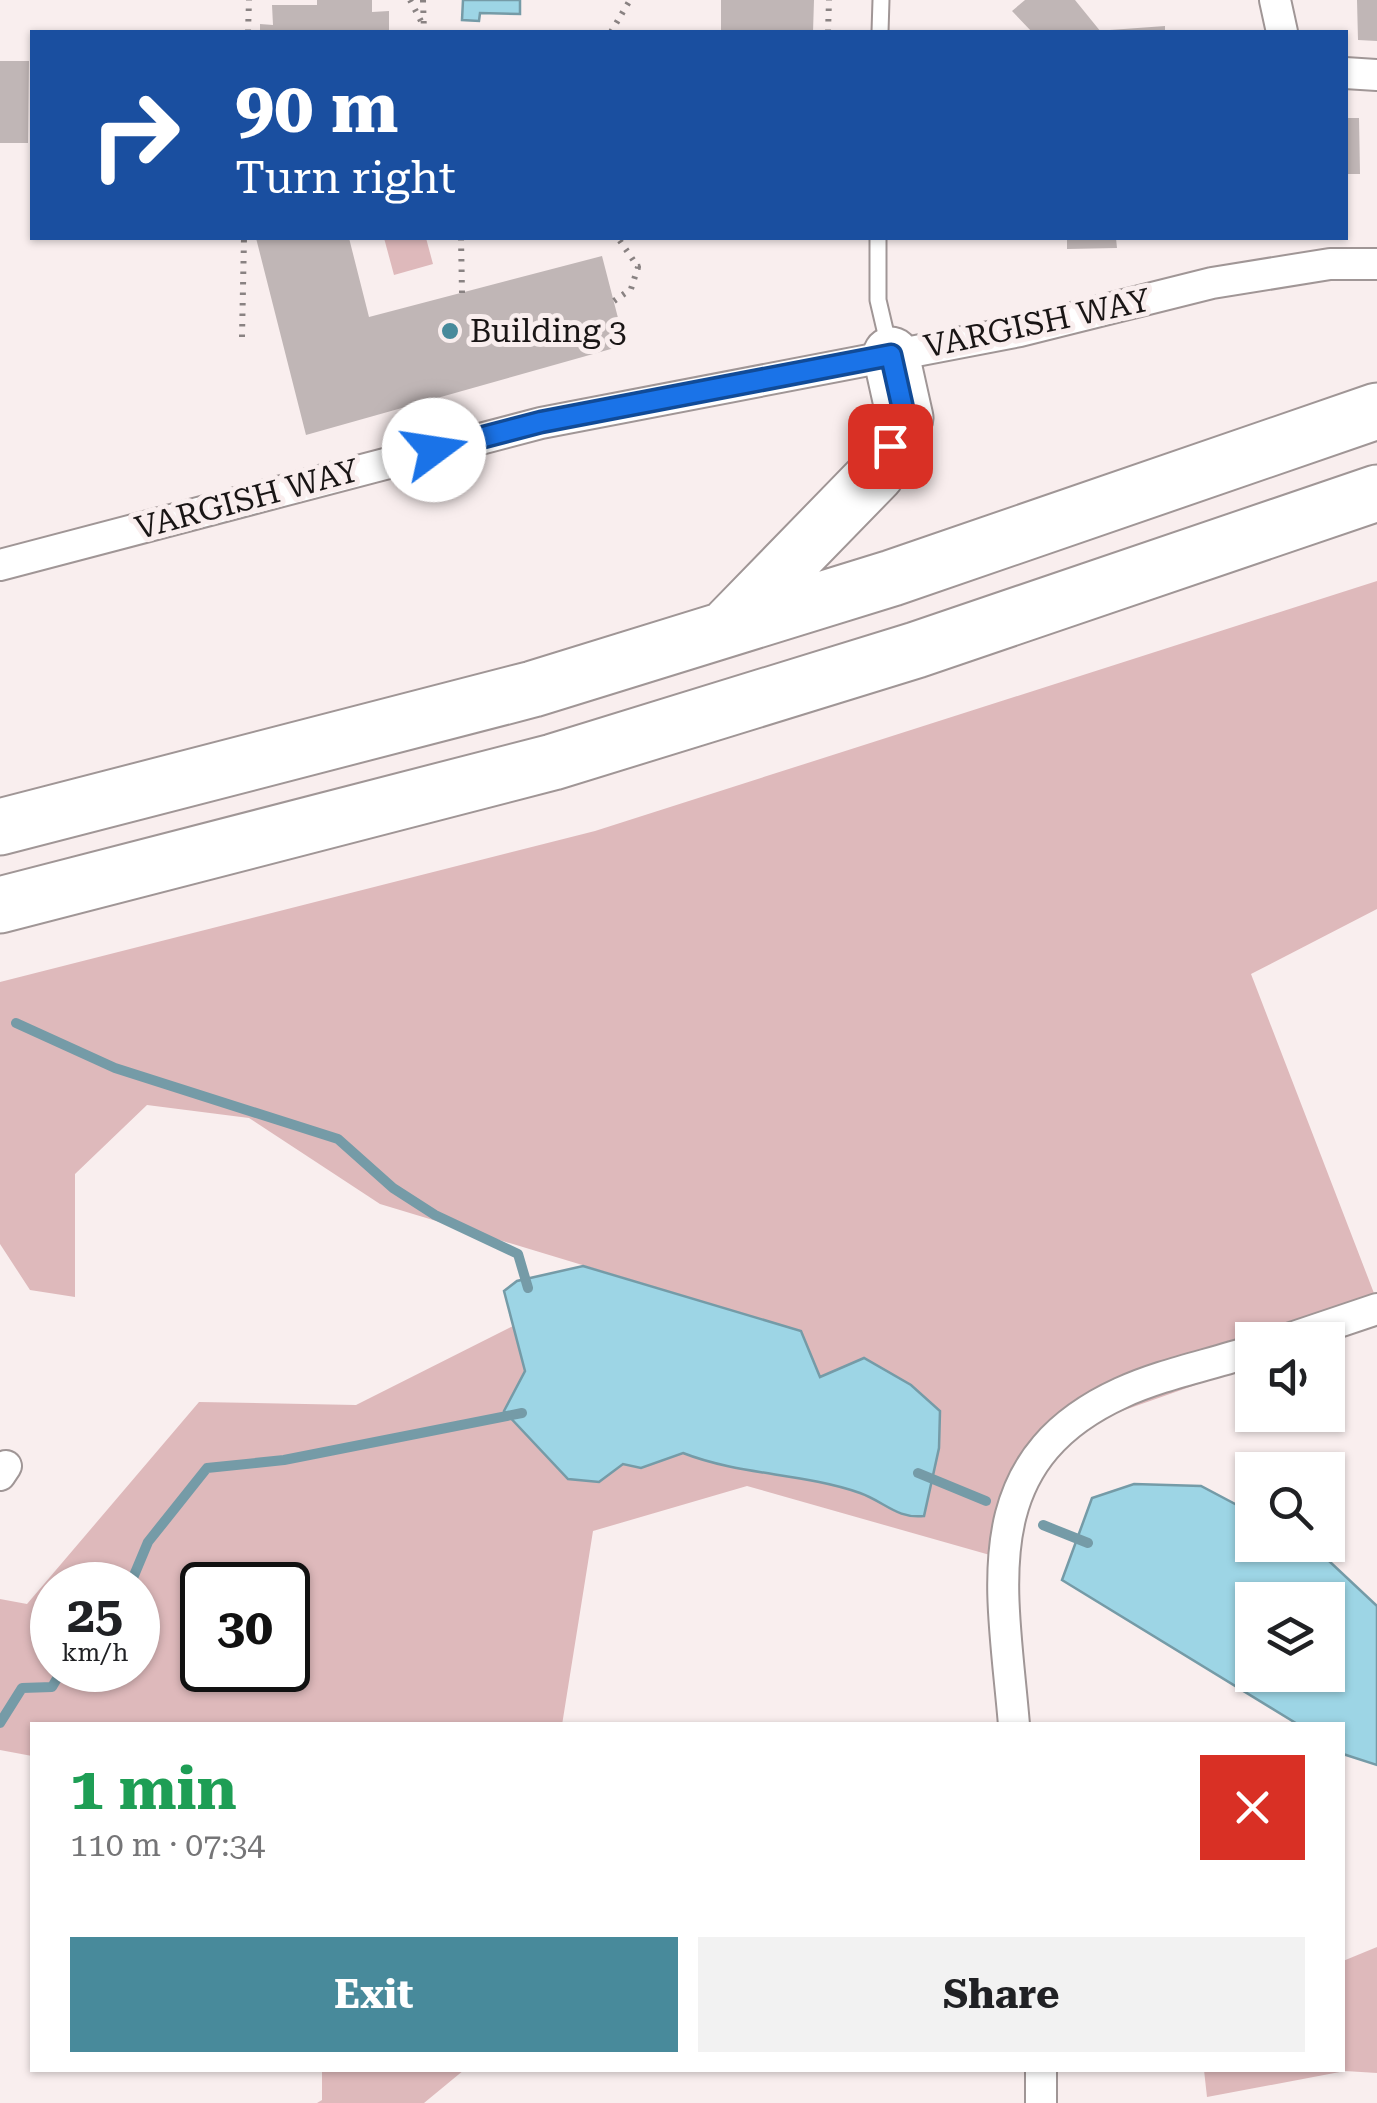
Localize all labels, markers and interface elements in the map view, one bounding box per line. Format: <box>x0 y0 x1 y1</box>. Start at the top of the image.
text: 90 m <box>235 67 399 149</box>
icon: right <box>70 70 200 200</box>
text: Turn right <box>235 151 456 204</box>
street label: VARGISH WAY <box>921 280 1154 366</box>
place label: Building 3 <box>470 312 627 350</box>
marker: Building 3 <box>439 320 461 342</box>
position arrow <box>382 398 486 502</box>
pin <box>848 404 933 489</box>
icon: arrive <box>863 419 918 474</box>
street label: VARGISH WAY <box>131 451 363 547</box>
map controls <box>1235 1322 1345 1692</box>
button: sound <box>1235 1322 1345 1432</box>
button: search <box>1235 1452 1345 1562</box>
speed limit sign: 30 <box>180 1562 310 1692</box>
button: layers <box>1235 1582 1345 1692</box>
text: 25 <box>67 1586 123 1644</box>
text: km/h <box>62 1638 128 1667</box>
text: 1 min <box>70 1753 237 1824</box>
button: close <box>1200 1755 1305 1860</box>
text: 110 m · 07:34 <box>70 1826 265 1864</box>
button: Exit <box>70 1937 678 2052</box>
button: Share <box>698 1937 1305 2052</box>

